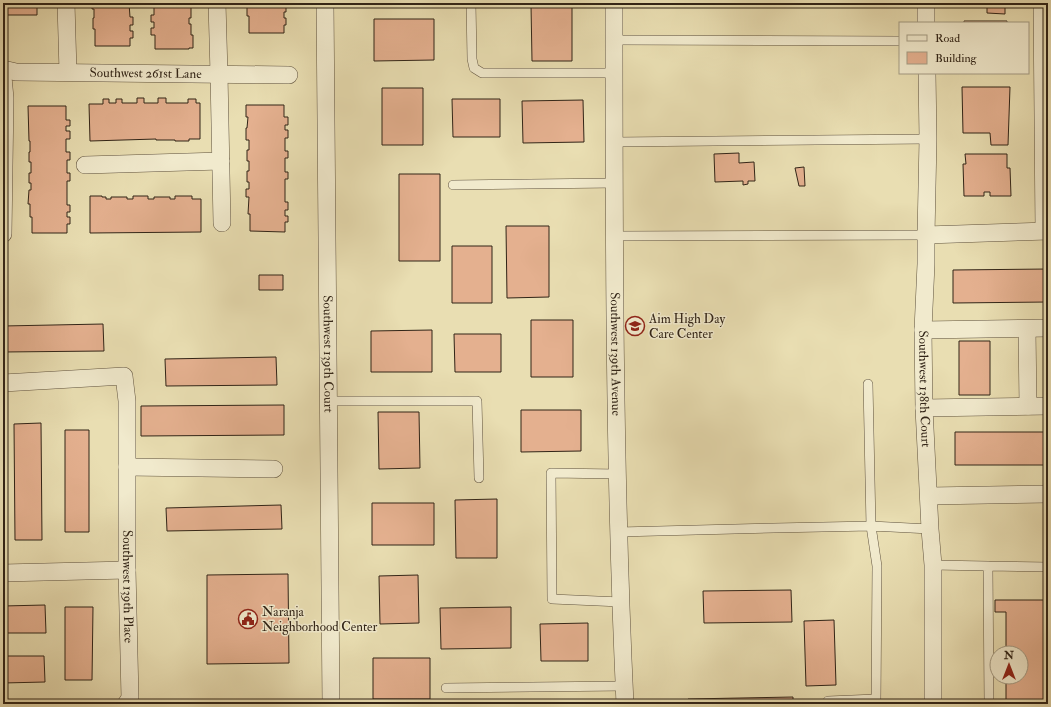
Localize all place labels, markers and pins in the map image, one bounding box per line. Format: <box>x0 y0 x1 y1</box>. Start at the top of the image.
place label: Aim High Day Care Center <box>648 311 725 342</box>
school or university icon: Aim High Day Care Center <box>624 315 646 337</box>
place label: Naranja Neighborhood Center <box>262 604 378 635</box>
public building icon: Naranja Neighborhood Center <box>237 608 259 630</box>

